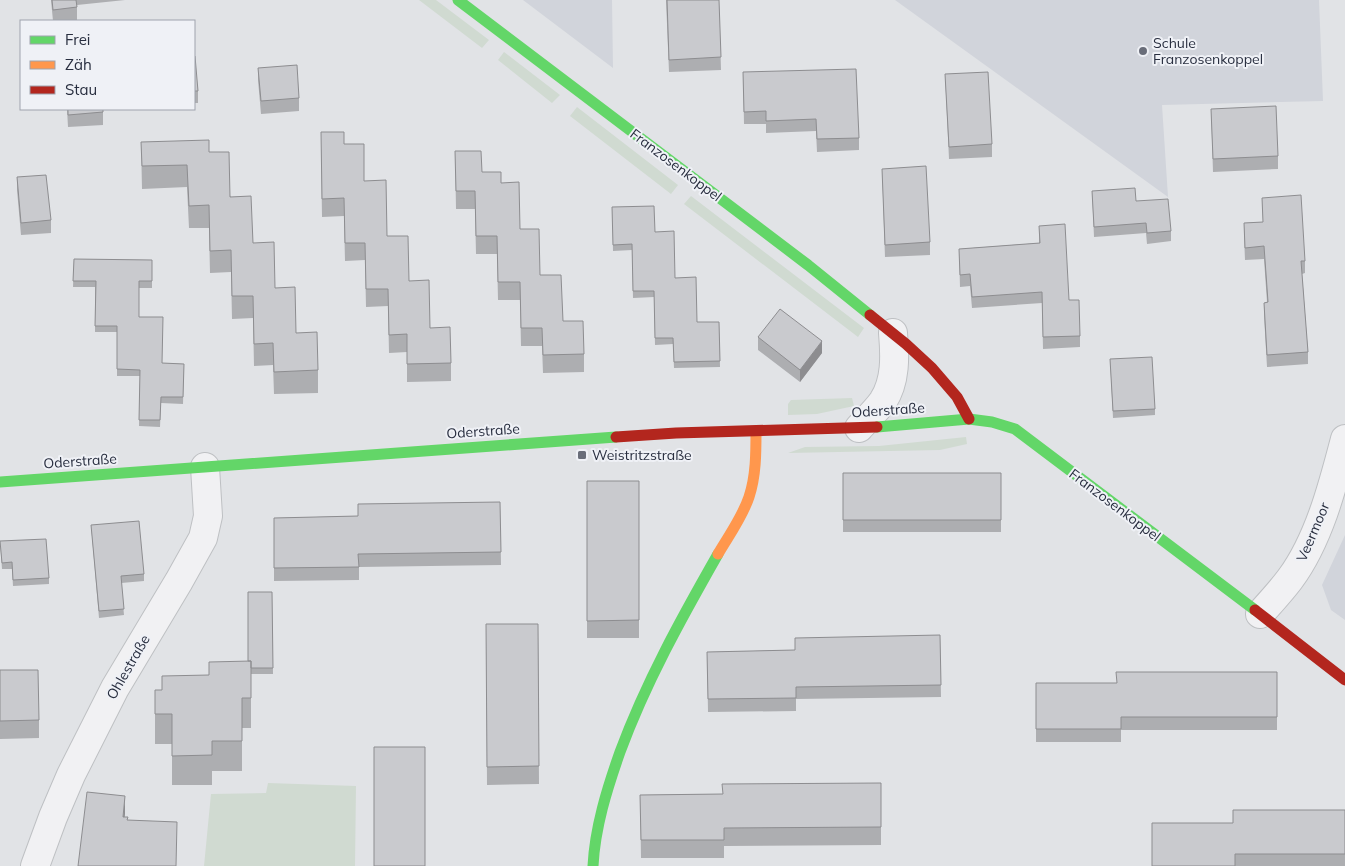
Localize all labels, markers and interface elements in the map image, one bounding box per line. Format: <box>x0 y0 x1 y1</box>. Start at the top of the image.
legend <box>20 20 195 110</box>
text: Frei <box>65 30 90 49</box>
place label: Schule Franzosenkoppel <box>1153 34 1263 68</box>
marker: Schule Franzosenkoppel <box>1137 45 1149 57</box>
text: Zäh <box>65 55 92 74</box>
text: Stau <box>65 80 97 99</box>
street label: Franzosenkoppel <box>627 125 725 205</box>
street label: Oderstraße <box>851 398 925 422</box>
street label: Oderstraße <box>446 419 520 443</box>
place label: Weistritzstraße <box>592 446 692 464</box>
street label: Oderstraße <box>43 449 117 473</box>
marker: Weistritzstraße <box>576 449 588 461</box>
street label: Franzosenkoppel <box>1066 465 1164 545</box>
street label: Veermoor <box>1292 499 1334 564</box>
street label: Ohlestraße <box>102 631 154 703</box>

